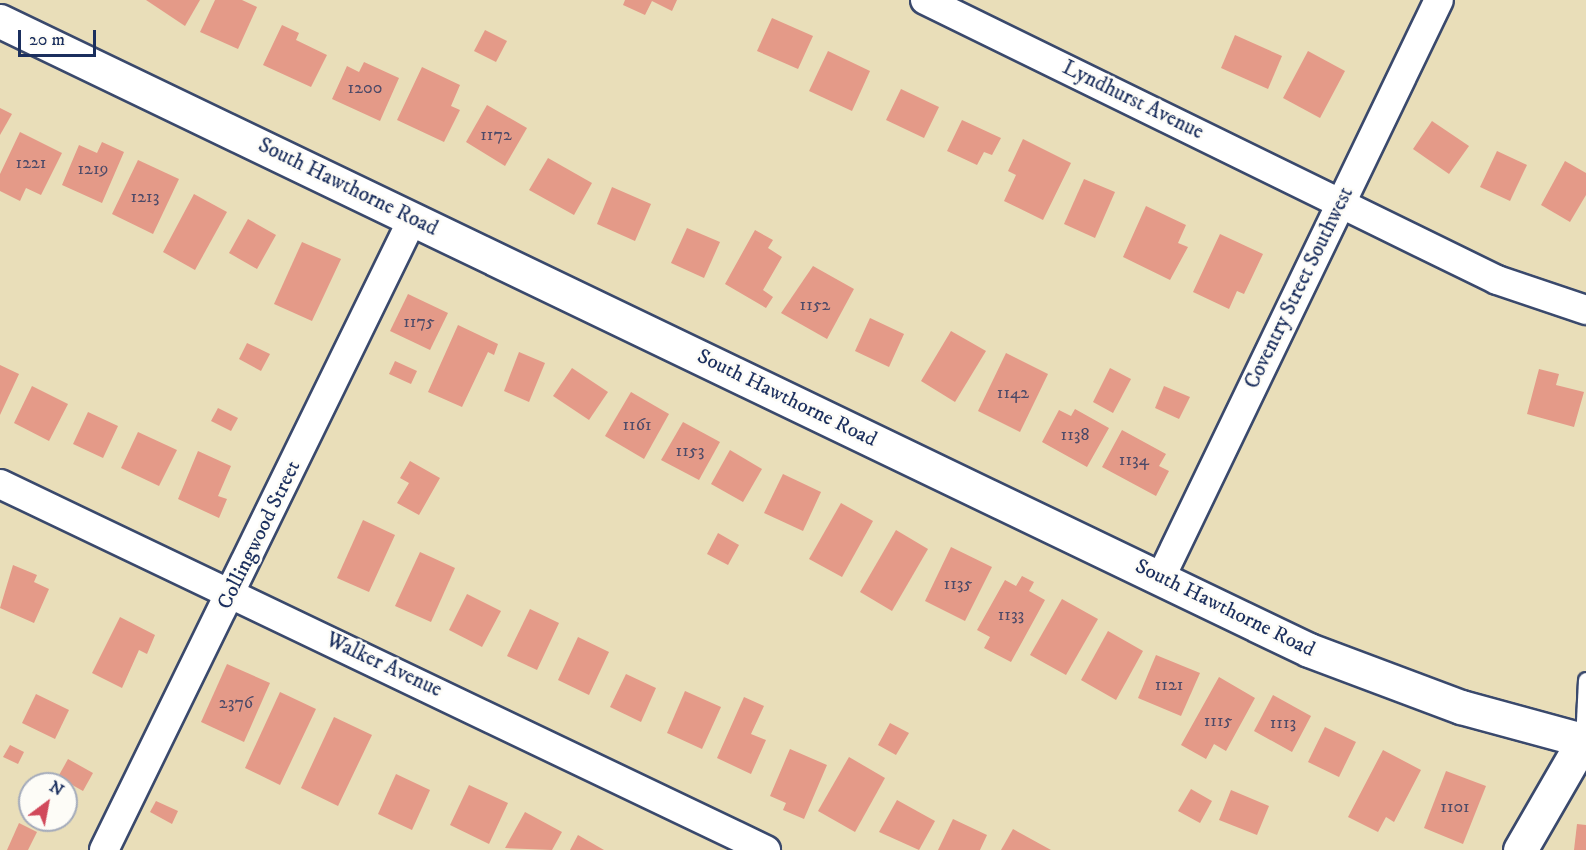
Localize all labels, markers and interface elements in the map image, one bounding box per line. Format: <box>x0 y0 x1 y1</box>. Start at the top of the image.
scale bar <box>21 18 99 56</box>
text: 20 m <box>29 29 65 51</box>
street label: Lyndhurst Avenue <box>1058 55 1208 145</box>
house number: 1200 <box>348 77 382 99</box>
house number: 1172 <box>480 124 512 146</box>
street label: South Hawthorne Road <box>254 133 442 241</box>
house number: 1221 <box>16 152 46 174</box>
house number: 1219 <box>78 158 108 180</box>
street label: Coventry Street Southwest <box>1239 183 1359 393</box>
house number: 1213 <box>131 186 159 208</box>
house number: 1152 <box>800 294 830 316</box>
house number: 1175 <box>403 311 435 333</box>
street label: South Hawthorne Road <box>693 344 881 452</box>
house number: 1142 <box>997 382 1029 404</box>
house number: 1161 <box>622 414 652 436</box>
house number: 1138 <box>1061 424 1089 446</box>
house number: 1153 <box>676 440 704 462</box>
house number: 1134 <box>1119 449 1149 471</box>
street label: Collingwood Street <box>212 457 306 613</box>
street label: South Hawthorne Road <box>1131 554 1319 662</box>
house number: 1135 <box>944 573 972 595</box>
house number: 1133 <box>998 604 1024 626</box>
street label: Walker Avenue <box>322 627 446 703</box>
house number: 1121 <box>1155 674 1183 696</box>
house number: 2376 <box>219 692 253 714</box>
house number: 1115 <box>1204 710 1232 732</box>
house number: 1113 <box>1270 712 1296 734</box>
north arrow <box>18 772 78 832</box>
text: N <box>46 776 67 800</box>
house number: 1101 <box>1440 796 1470 818</box>

